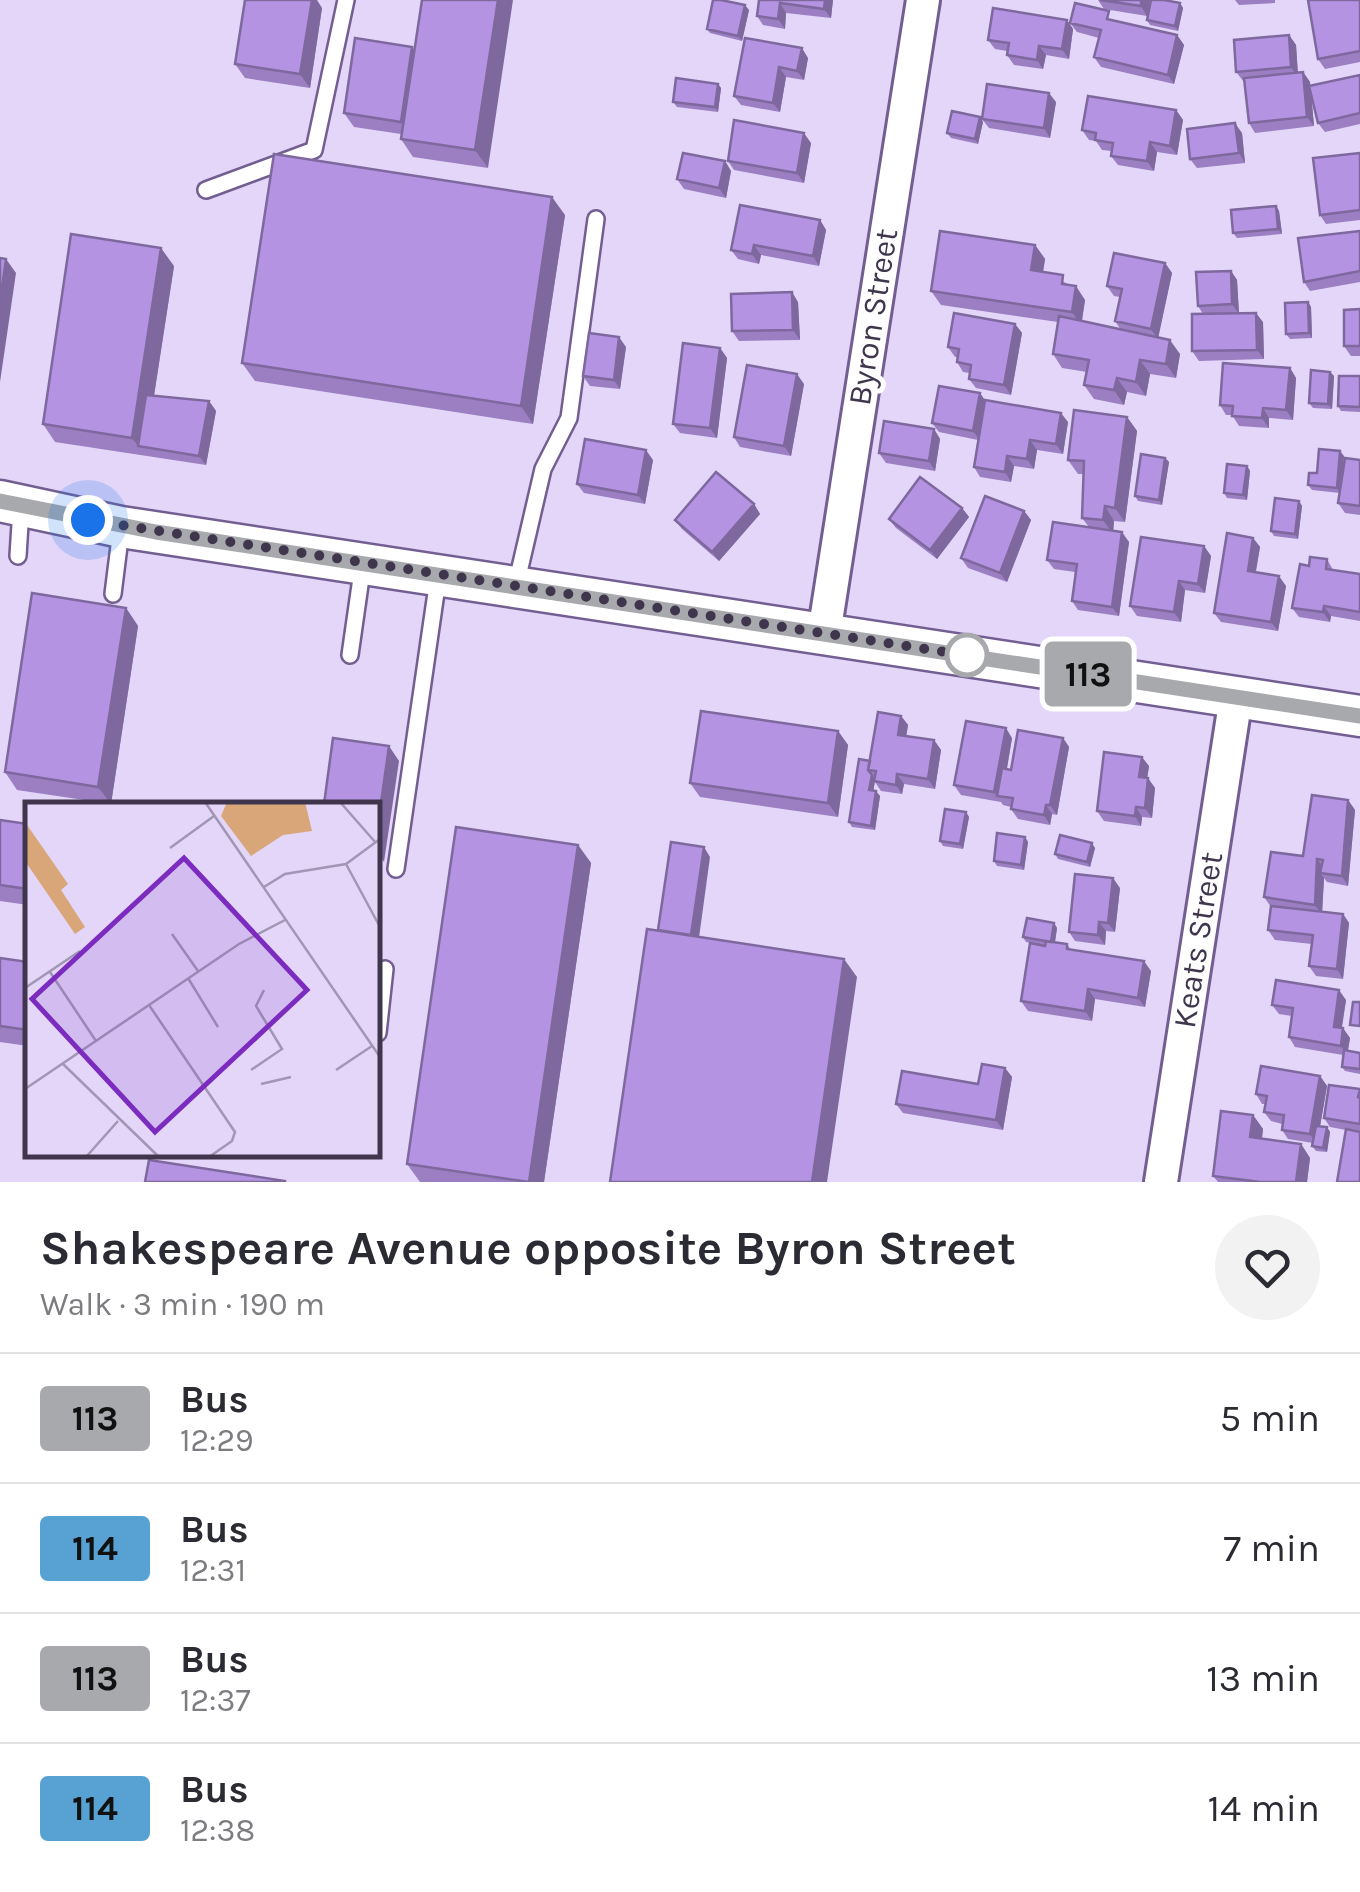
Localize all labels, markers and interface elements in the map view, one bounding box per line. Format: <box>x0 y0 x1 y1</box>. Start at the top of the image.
street label: Byron Street <box>841 226 905 408</box>
your location <box>63 495 113 545</box>
unlabelled marker <box>946 634 988 676</box>
line badge: 113 <box>1030 642 1146 706</box>
text: 113 <box>1065 654 1111 695</box>
inset map <box>25 802 380 1157</box>
street label: Keats Street <box>1166 849 1230 1031</box>
button: heart <box>1215 1215 1320 1320</box>
text: Shakespeare Avenue opposite Byron Street <box>40 1220 1016 1276</box>
text: Walk · 3 min · 190 m <box>40 1286 325 1323</box>
text: Bus <box>180 1377 249 1422</box>
text: 5 min <box>1220 1396 1320 1441</box>
text: 113 <box>72 1398 118 1439</box>
text: 12:29 <box>180 1422 254 1459</box>
text: Bus <box>180 1507 249 1552</box>
text: 7 min <box>1223 1526 1320 1571</box>
text: 114 <box>72 1528 118 1569</box>
text: 12:31 <box>180 1552 246 1589</box>
text: Bus <box>180 1637 249 1682</box>
text: 13 min <box>1206 1656 1320 1701</box>
text: 113 <box>72 1658 118 1699</box>
text: 12:37 <box>180 1682 250 1719</box>
text: Bus <box>180 1767 249 1812</box>
text: 14 min <box>1207 1786 1320 1831</box>
text: 114 <box>72 1788 118 1829</box>
text: 12:38 <box>180 1812 255 1849</box>

